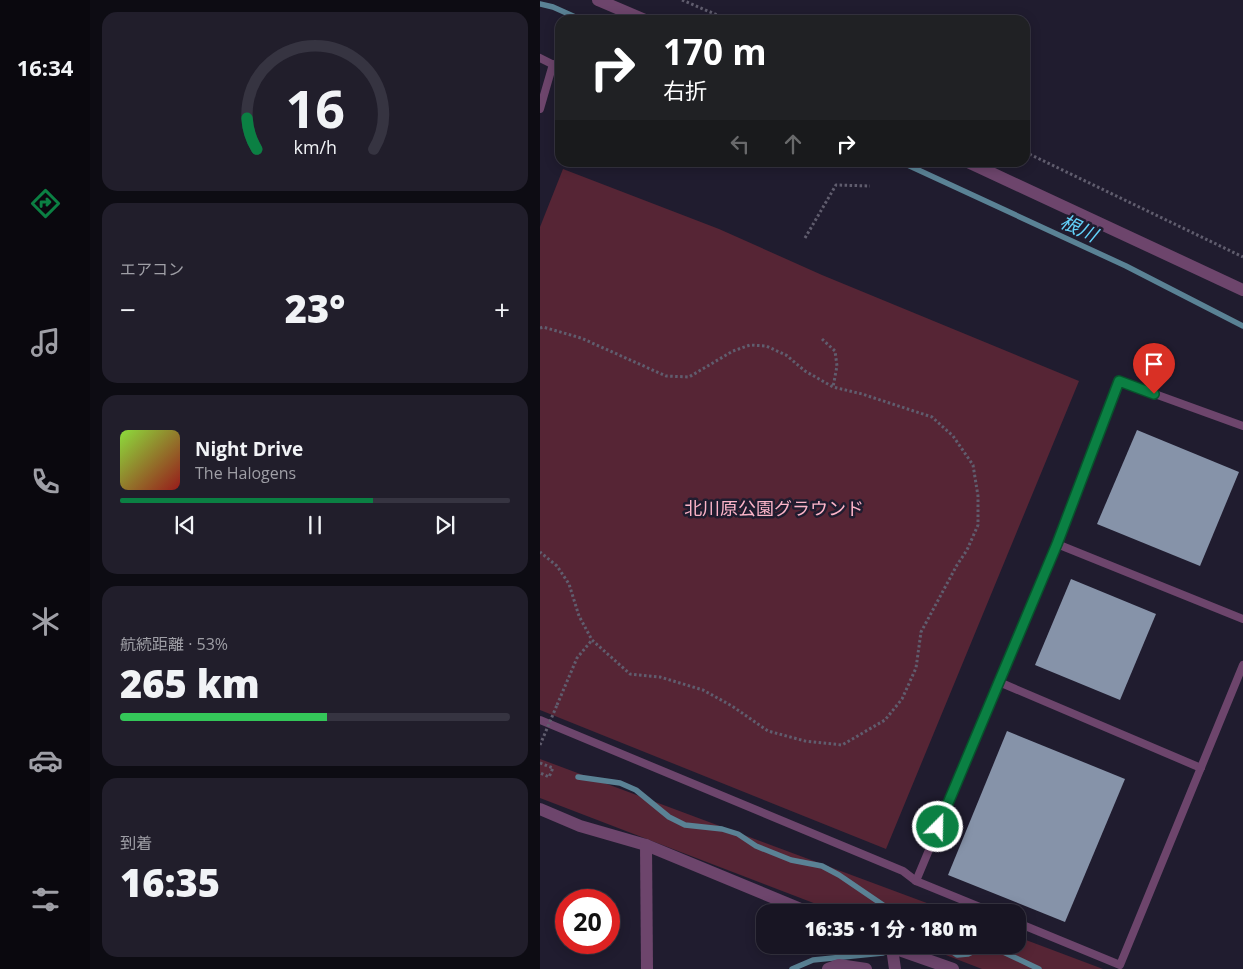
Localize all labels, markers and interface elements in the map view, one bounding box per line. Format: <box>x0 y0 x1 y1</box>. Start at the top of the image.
text: 170 m <box>663 28 767 75</box>
icon: right <box>580 35 645 100</box>
text: 16:34 <box>17 52 73 82</box>
text: 16 <box>285 72 345 143</box>
text: 右折 <box>663 75 707 105</box>
icon: left <box>726 130 754 158</box>
icon: ahead <box>779 130 807 158</box>
icon: right <box>832 130 860 158</box>
text: km/h <box>293 135 337 159</box>
icon: directions <box>28 186 63 221</box>
water label: 根川 <box>1056 208 1104 249</box>
text: エアコン <box>120 258 184 280</box>
text: 23° <box>285 282 345 334</box>
text: − <box>120 290 136 328</box>
text: + <box>494 290 510 328</box>
icon: music <box>28 325 63 360</box>
pin <box>1133 343 1175 394</box>
icon: arrive <box>1140 350 1168 378</box>
text: Night Drive <box>195 436 303 462</box>
text: The Halogens <box>195 462 296 484</box>
icon: phone <box>28 464 63 499</box>
park label: 北川原公園グラウンド <box>684 496 864 520</box>
icon: previous <box>171 511 199 539</box>
icon: pause <box>301 511 329 539</box>
icon: next <box>431 511 459 539</box>
icon: climate <box>28 604 63 639</box>
text: 航続距離 · 53% <box>120 633 228 655</box>
text: 265 km <box>120 657 260 709</box>
icon: car <box>28 743 63 778</box>
position arrow <box>911 800 963 852</box>
text: 到着 <box>120 832 152 854</box>
text: 16:35 <box>120 856 220 908</box>
icon: filters <box>28 882 63 917</box>
speed limit sign: 20 <box>555 889 620 954</box>
text: 16:35 · 1 分 · 180 m <box>804 916 978 942</box>

